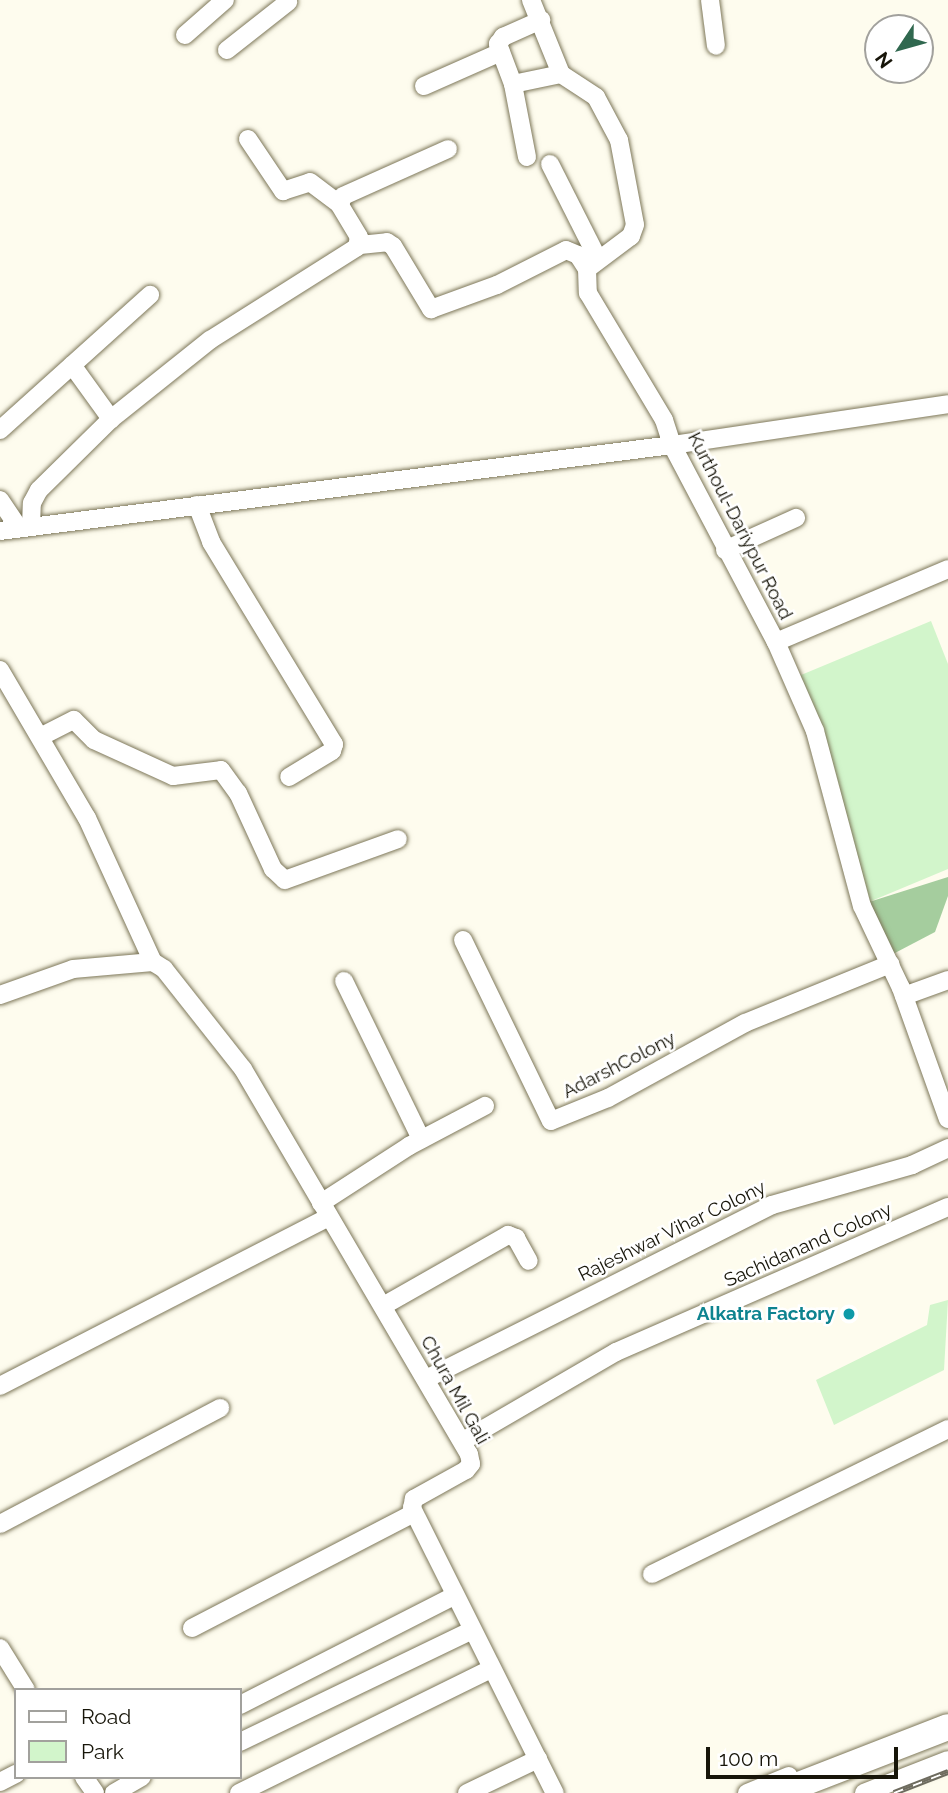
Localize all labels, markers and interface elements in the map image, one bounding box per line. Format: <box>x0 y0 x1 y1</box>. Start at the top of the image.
north arrow <box>864 14 934 84</box>
text: N <box>870 48 897 72</box>
street label: Kurthoul-Dariypur Road <box>683 428 797 624</box>
street label: AdarshColony <box>559 1027 679 1103</box>
street label: Rajeshwar Vihar Colony <box>574 1175 770 1287</box>
street label: Sachidanand Colony <box>721 1198 895 1292</box>
place label: Alkatra Factory <box>697 1303 835 1325</box>
marker: Alkatra Factory <box>841 1306 857 1322</box>
street label: Chura Mil Gali <box>416 1331 494 1449</box>
legend <box>14 1688 242 1779</box>
text: Road <box>81 1704 131 1729</box>
scale bar <box>710 1734 902 1778</box>
text: Park <box>81 1739 124 1764</box>
text: 100 m <box>719 1746 778 1771</box>

